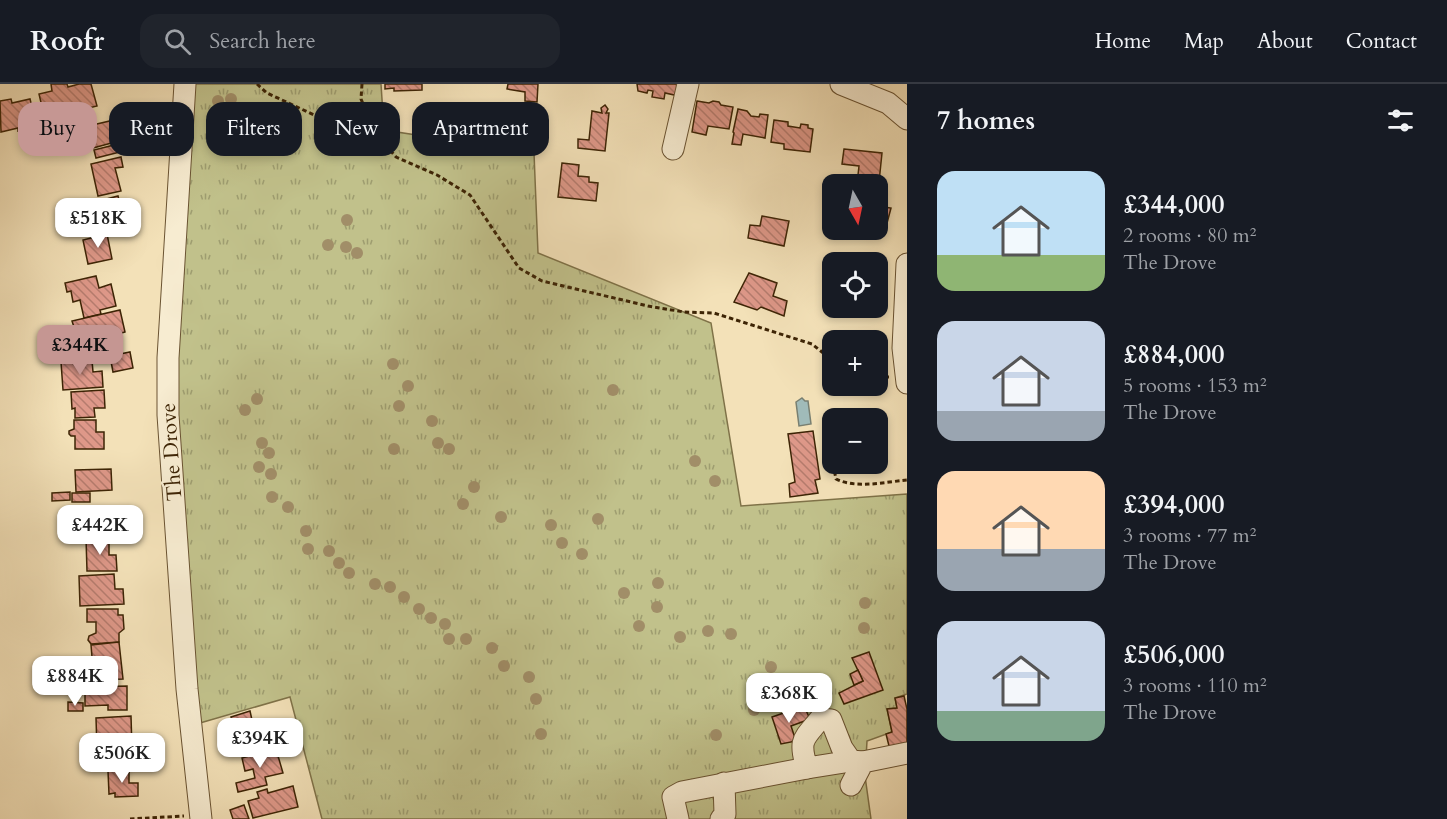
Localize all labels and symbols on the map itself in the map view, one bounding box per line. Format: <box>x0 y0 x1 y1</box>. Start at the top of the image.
north arrow <box>822 174 888 240</box>
pin: £518K <box>56 198 140 249</box>
pin: £344K <box>38 325 122 376</box>
street label: The Drove <box>154 402 189 502</box>
pin: £442K <box>58 505 142 556</box>
pin: £884K <box>33 656 117 707</box>
pin: £368K <box>747 673 831 724</box>
pin: £394K <box>218 718 302 769</box>
pin: £506K <box>80 733 164 784</box>

